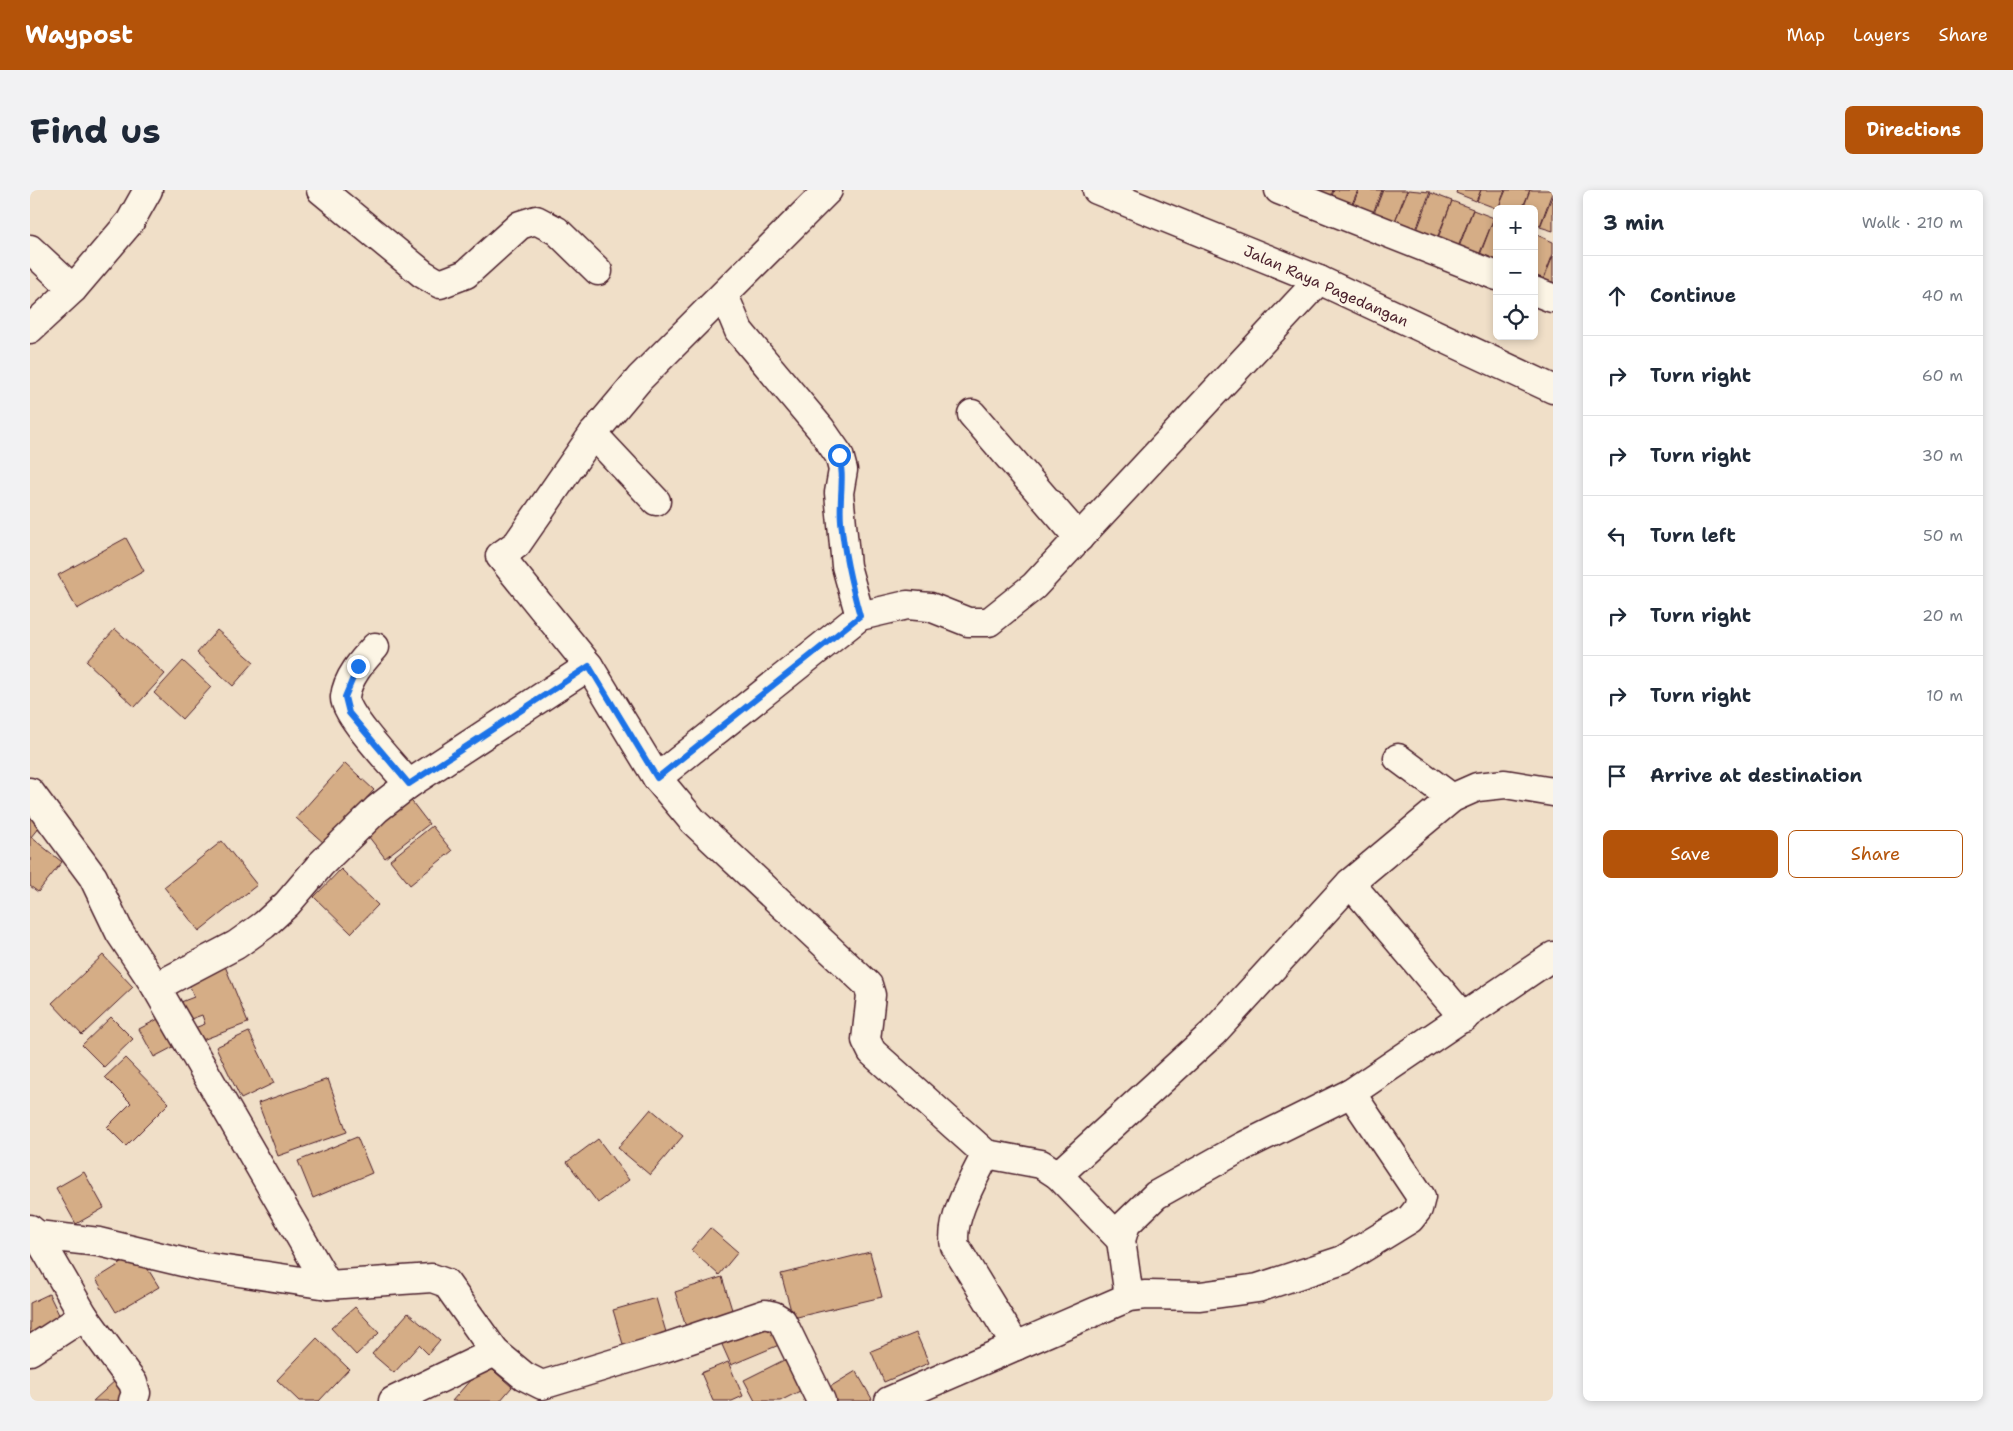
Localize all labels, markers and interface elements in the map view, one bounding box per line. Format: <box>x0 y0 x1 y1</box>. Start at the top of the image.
text: Waypost <box>25 19 133 51</box>
text: Map <box>1787 23 1825 47</box>
text: Layers <box>1853 23 1910 47</box>
text: Share <box>1938 23 1988 47</box>
button: Directions <box>1845 106 1983 154</box>
text: Find us <box>30 107 161 154</box>
map controls <box>1493 205 1538 340</box>
button: + <box>1493 205 1538 250</box>
text: 3 min <box>1603 209 1664 237</box>
text: Walk · 210 m <box>1862 212 1963 233</box>
street label: Jalan Raya Pagedangan <box>1240 241 1412 331</box>
button: − <box>1493 250 1538 295</box>
icon: ahead <box>1603 282 1631 310</box>
text: Continue <box>1650 283 1736 308</box>
text: 40 m <box>1921 285 1963 306</box>
button: locate <box>1493 295 1538 340</box>
icon: right <box>1603 362 1631 390</box>
text: Turn right <box>1650 363 1751 388</box>
text: 60 m <box>1922 365 1963 386</box>
icon: right <box>1603 442 1631 470</box>
text: Turn right <box>1650 443 1751 468</box>
route start <box>828 444 851 467</box>
text: 30 m <box>1922 445 1963 466</box>
icon: left <box>1603 522 1631 550</box>
text: Turn left <box>1650 523 1736 548</box>
text: 50 m <box>1923 525 1963 546</box>
icon: right <box>1603 602 1631 630</box>
text: Turn right <box>1650 603 1751 628</box>
text: 20 m <box>1922 605 1963 626</box>
route end <box>347 655 370 678</box>
icon: right <box>1603 682 1631 710</box>
text: Turn right <box>1650 683 1751 708</box>
text: 10 m <box>1926 685 1963 706</box>
icon: arrive <box>1603 762 1631 790</box>
text: Arrive at destination <box>1650 763 1862 788</box>
button: Save <box>1603 830 1778 878</box>
button: Share <box>1788 830 1963 878</box>

